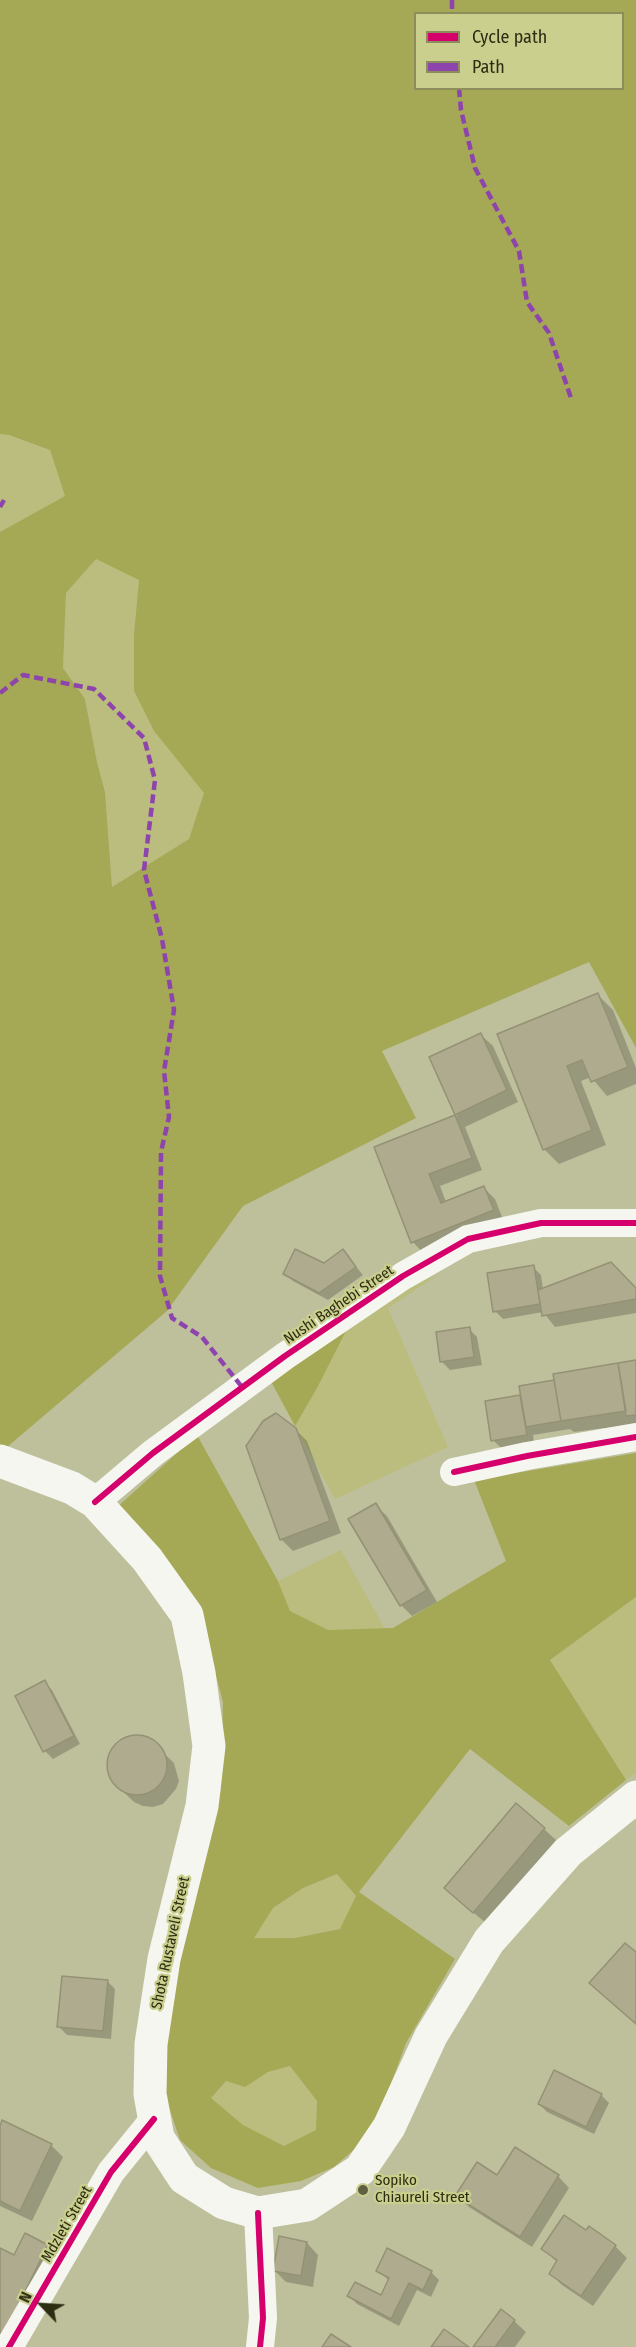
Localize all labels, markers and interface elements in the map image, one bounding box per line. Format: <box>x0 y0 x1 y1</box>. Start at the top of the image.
legend <box>414 12 624 90</box>
text: Cycle path <box>472 26 547 48</box>
text: Path <box>472 56 505 78</box>
street label: Nushi Baghebi Street <box>281 1262 397 1348</box>
street label: Shota Rustaveli Street <box>148 1875 194 2011</box>
place label: Sopiko Chiaureli Street <box>375 2172 470 2207</box>
street label: Mdzleti Street <box>38 2183 96 2265</box>
marker: Sopiko Chiaureli Street <box>356 2183 370 2197</box>
north arrow <box>12 2275 72 2335</box>
text: N <box>15 2289 36 2306</box>

